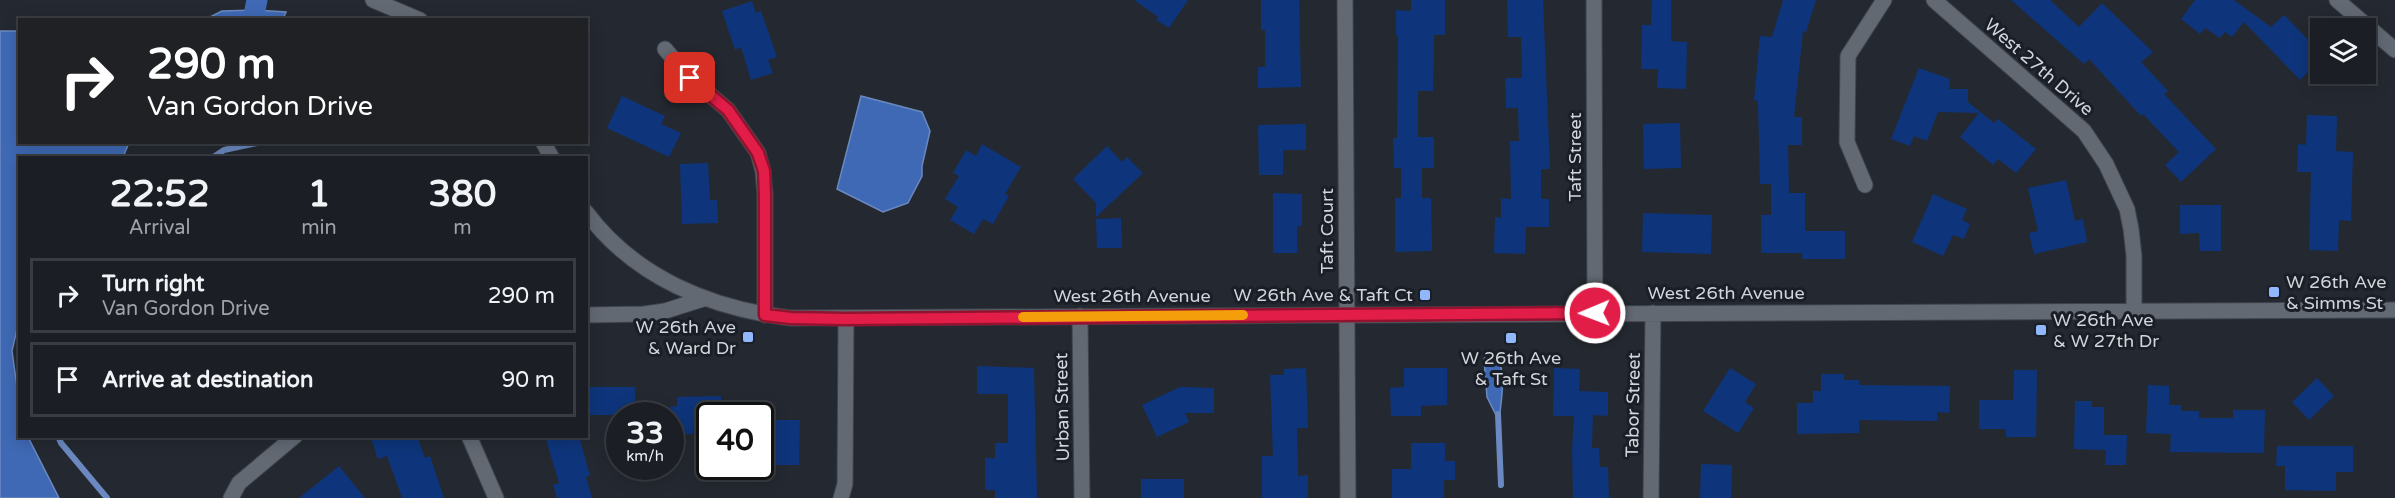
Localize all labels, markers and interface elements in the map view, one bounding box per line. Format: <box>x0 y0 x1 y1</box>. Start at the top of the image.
street label: West 27th Drive <box>1980 14 2098 120</box>
map controls <box>2310 18 2376 84</box>
button: layers <box>2310 18 2376 84</box>
text: 290 m <box>147 39 276 90</box>
icon: right <box>48 42 126 120</box>
pin <box>664 52 715 103</box>
icon: arrive <box>673 61 706 94</box>
text: Van Gordon Drive <box>147 90 373 123</box>
street label: Taft Street <box>1564 112 1586 202</box>
text: 22:52 <box>110 173 210 216</box>
text: 1 <box>308 173 330 216</box>
text: 380 <box>428 173 496 216</box>
street label: Taft Court <box>1316 188 1338 274</box>
text: Arrival <box>129 216 191 240</box>
text: min <box>301 216 337 240</box>
text: m <box>453 216 472 240</box>
text: Turn right <box>102 271 204 297</box>
place label: W 26th Ave & Simms St <box>2286 271 2386 314</box>
icon: right <box>51 279 84 312</box>
position arrow <box>1563 281 1627 345</box>
street label: West 26th Avenue <box>1647 282 1805 304</box>
text: 290 m <box>488 283 555 309</box>
place label: W 26th Ave & Taft Ct <box>1233 284 1413 306</box>
street label: West 26th Avenue <box>1053 285 1211 307</box>
marker: W 26th Ave & Simms St <box>2267 285 2281 299</box>
marker: W 26th Ave & Taft Ct <box>1418 288 1432 302</box>
text: Van Gordon Drive <box>102 297 269 321</box>
place label: W 26th Ave & W 27th Dr <box>2053 309 2159 352</box>
place label: W 26th Ave & Ward Dr <box>636 316 736 359</box>
marker: W 26th Ave & W 27th Dr <box>2034 323 2048 337</box>
marker: W 26th Ave & Ward Dr <box>741 330 755 344</box>
marker: W 26th Ave & Taft St <box>1504 331 1518 345</box>
place label: W 26th Ave & Taft St <box>1461 347 1561 390</box>
street label: Urban Street <box>1050 352 1074 462</box>
street label: Tabor Street <box>1621 352 1645 458</box>
icon: arrive <box>51 363 84 396</box>
text: Arrive at destination <box>102 367 313 393</box>
text: 90 m <box>501 367 555 393</box>
speed limit sign: 40 <box>696 402 774 480</box>
text: 33 <box>626 415 664 452</box>
text: km/h <box>626 447 664 465</box>

